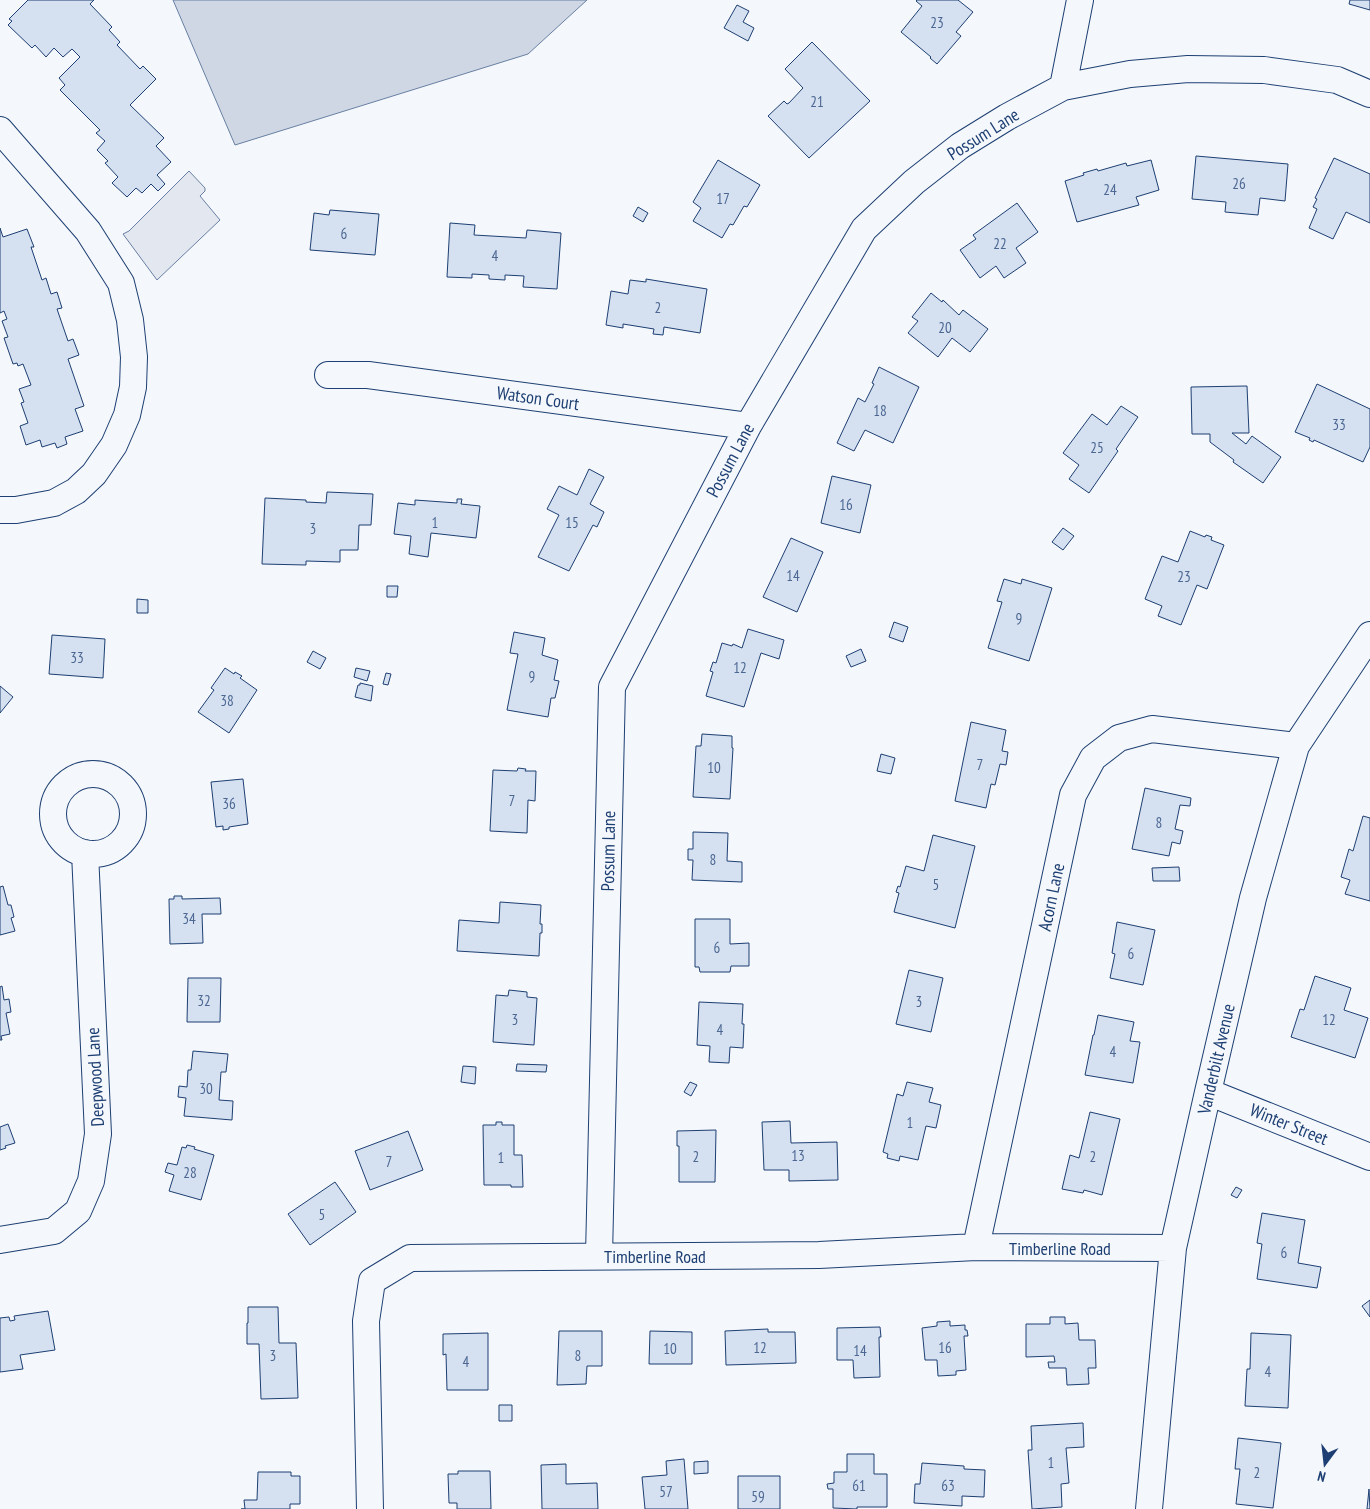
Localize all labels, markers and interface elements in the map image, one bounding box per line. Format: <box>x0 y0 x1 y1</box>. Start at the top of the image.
house number: 23 <box>930 13 944 32</box>
house number: 21 <box>810 92 824 111</box>
street label: Possum Lane <box>943 103 1023 165</box>
house number: 26 <box>1232 174 1246 193</box>
house number: 24 <box>1103 180 1117 199</box>
house number: 17 <box>716 189 730 208</box>
house number: 6 <box>341 224 348 243</box>
house number: 22 <box>993 234 1007 253</box>
house number: 4 <box>492 246 499 265</box>
house number: 2 <box>655 298 661 317</box>
house number: 20 <box>938 318 952 337</box>
street label: Watson Court <box>495 381 581 415</box>
house number: 18 <box>873 401 887 420</box>
house number: 33 <box>1332 415 1346 434</box>
street label: Possum Lane <box>701 419 759 501</box>
house number: 25 <box>1090 438 1104 457</box>
house number: 16 <box>839 495 853 514</box>
house number: 1 <box>432 513 438 532</box>
house number: 15 <box>565 513 579 532</box>
house number: 3 <box>310 519 316 538</box>
house number: 14 <box>786 566 800 585</box>
house number: 23 <box>1177 567 1191 586</box>
house number: 9 <box>1016 609 1022 628</box>
house number: 33 <box>70 648 84 667</box>
house number: 12 <box>733 658 747 677</box>
house number: 9 <box>529 667 535 686</box>
house number: 38 <box>220 691 234 710</box>
house number: 7 <box>977 755 983 774</box>
house number: 10 <box>707 758 721 777</box>
house number: 7 <box>509 791 515 810</box>
house number: 36 <box>222 794 236 813</box>
street label: Possum Lane <box>596 810 620 892</box>
house number: 8 <box>1156 813 1162 832</box>
house number: 8 <box>710 850 716 869</box>
street label: Acorn Lane <box>1033 861 1069 933</box>
house number: 5 <box>933 875 939 894</box>
house number: 34 <box>182 909 196 928</box>
house number: 6 <box>714 938 721 957</box>
house number: 6 <box>1128 944 1135 963</box>
house number: 32 <box>197 991 211 1010</box>
house number: 3 <box>916 992 922 1011</box>
street label: Vanderbilt Avenue <box>1192 1002 1240 1117</box>
house number: 3 <box>512 1010 518 1029</box>
house number: 12 <box>1322 1010 1336 1029</box>
house number: 4 <box>717 1020 724 1039</box>
street label: Deepwood Lane <box>81 1027 109 1127</box>
house number: 4 <box>1110 1042 1117 1061</box>
house number: 30 <box>199 1079 213 1098</box>
street label: Winter Street <box>1247 1098 1331 1150</box>
house number: 1 <box>907 1113 913 1132</box>
house number: 13 <box>791 1146 805 1165</box>
house number: 2 <box>693 1147 699 1166</box>
house number: 2 <box>1090 1147 1096 1166</box>
house number: 1 <box>498 1148 504 1167</box>
house number: 7 <box>386 1152 392 1171</box>
house number: 28 <box>183 1163 197 1182</box>
house number: 5 <box>319 1205 325 1224</box>
street label: Timberline Road <box>1009 1237 1111 1260</box>
house number: 6 <box>1281 1243 1288 1262</box>
street label: Timberline Road <box>604 1245 706 1268</box>
house number: 12 <box>753 1338 767 1357</box>
house number: 16 <box>938 1338 952 1357</box>
house number: 10 <box>663 1339 677 1358</box>
house number: 14 <box>853 1341 867 1360</box>
house number: 3 <box>270 1346 276 1365</box>
house number: 8 <box>575 1346 581 1365</box>
house number: 4 <box>463 1352 470 1371</box>
house number: 4 <box>1265 1362 1272 1381</box>
north arrow <box>1300 1439 1350 1489</box>
house number: 1 <box>1048 1453 1054 1472</box>
house number: 2 <box>1254 1463 1260 1482</box>
text: N <box>1316 1467 1328 1486</box>
house number: 61 <box>852 1476 866 1495</box>
house number: 63 <box>941 1476 955 1495</box>
house number: 57 <box>659 1482 673 1501</box>
house number: 59 <box>751 1487 765 1506</box>

